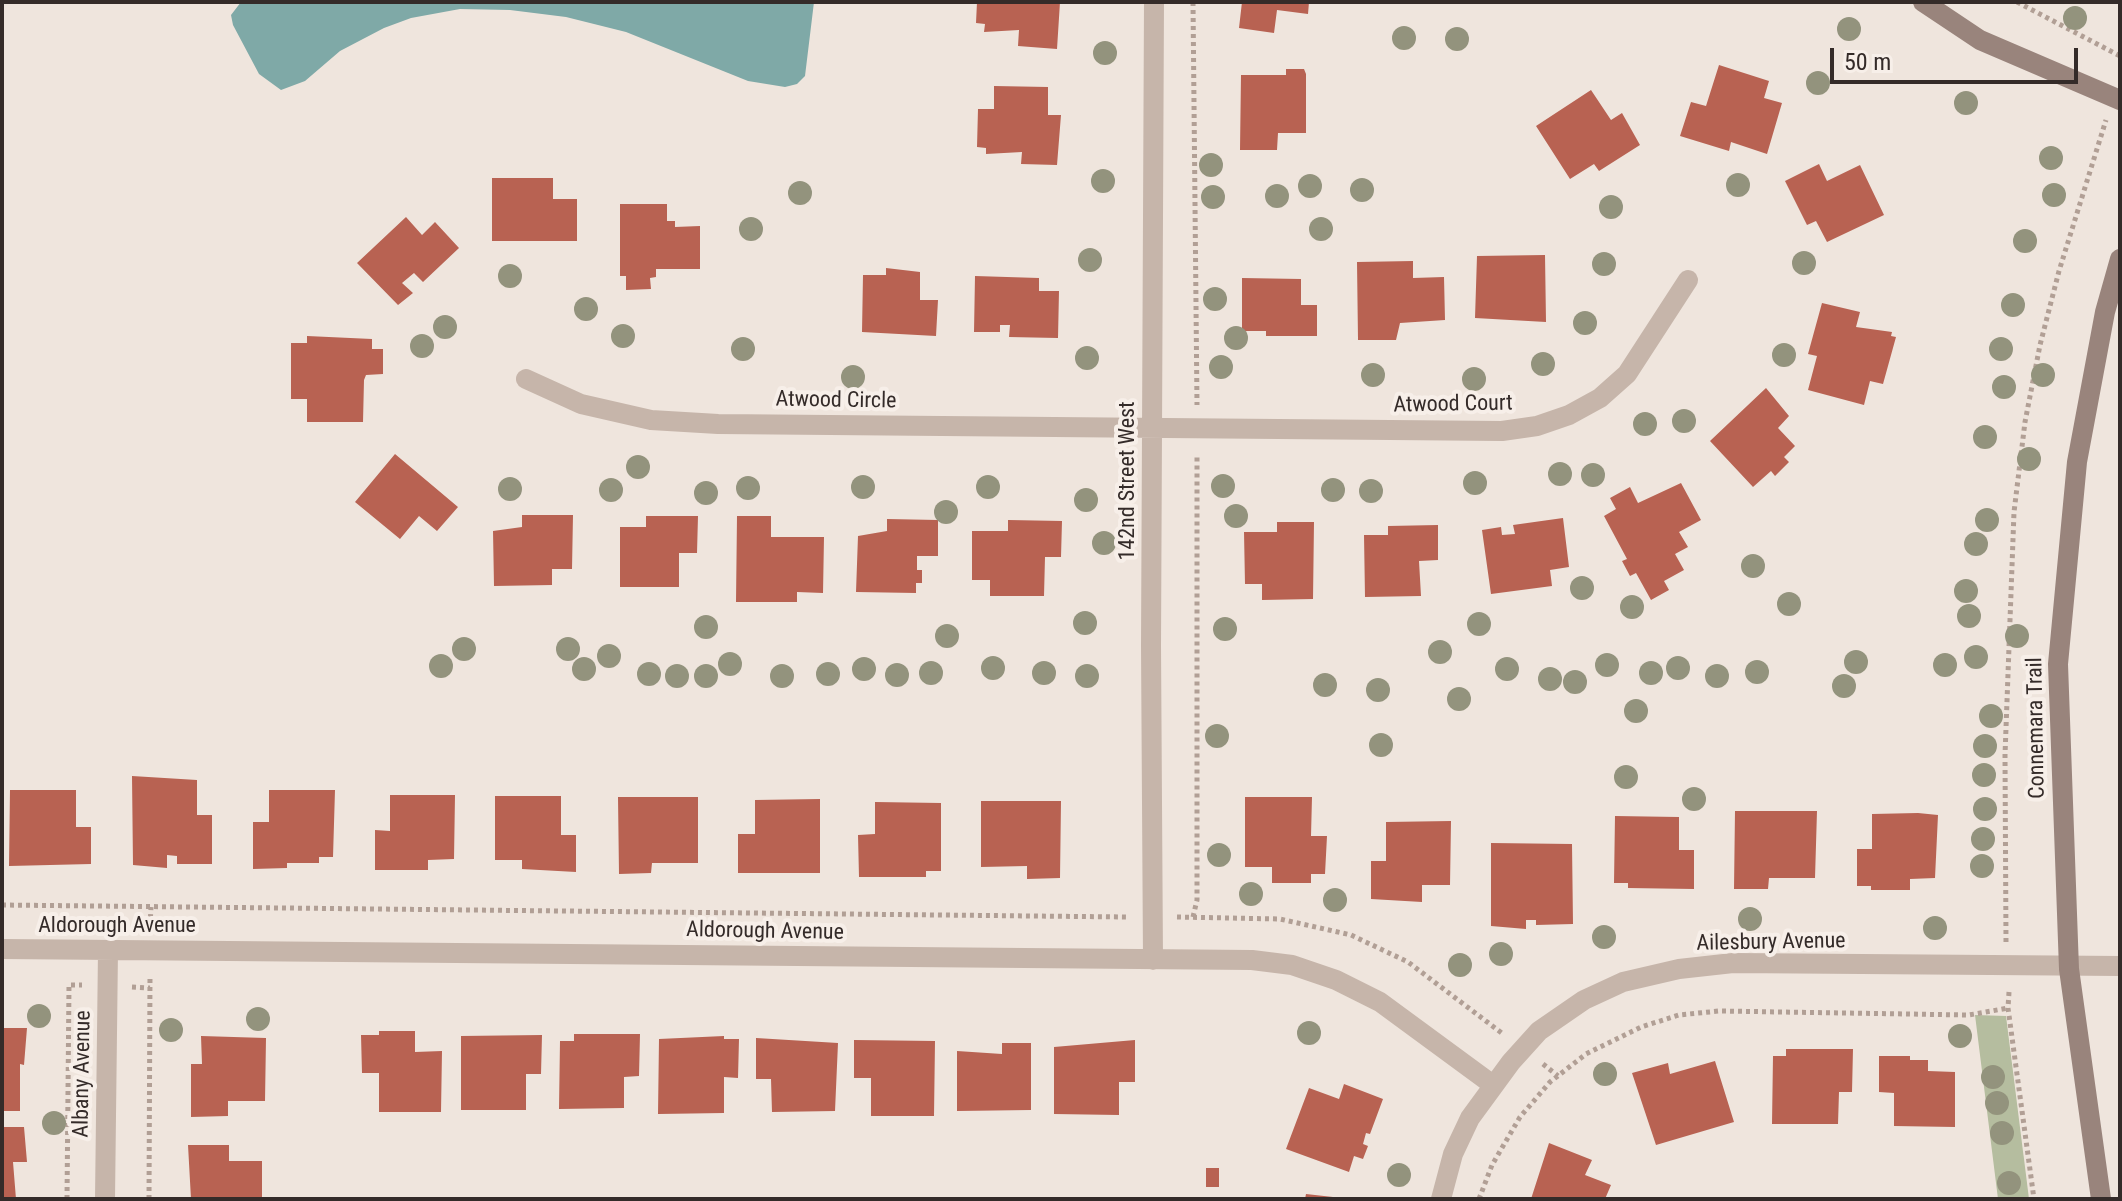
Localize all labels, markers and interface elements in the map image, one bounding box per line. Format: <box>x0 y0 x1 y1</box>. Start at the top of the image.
scale bar <box>1834 32 2082 82</box>
text: 50 m <box>1844 48 1891 76</box>
street label: Atwood Circle <box>775 387 897 415</box>
street label: Atwood Court <box>1393 391 1513 419</box>
street label: 142nd Street West <box>1115 401 1141 561</box>
street label: Connemara Trail <box>2023 657 2051 799</box>
street label: Aldorough Avenue <box>38 913 196 939</box>
street label: Aldorough Avenue <box>686 917 844 947</box>
street label: Ailesbury Avenue <box>1696 929 1846 957</box>
street label: Albany Avenue <box>69 1010 97 1138</box>

